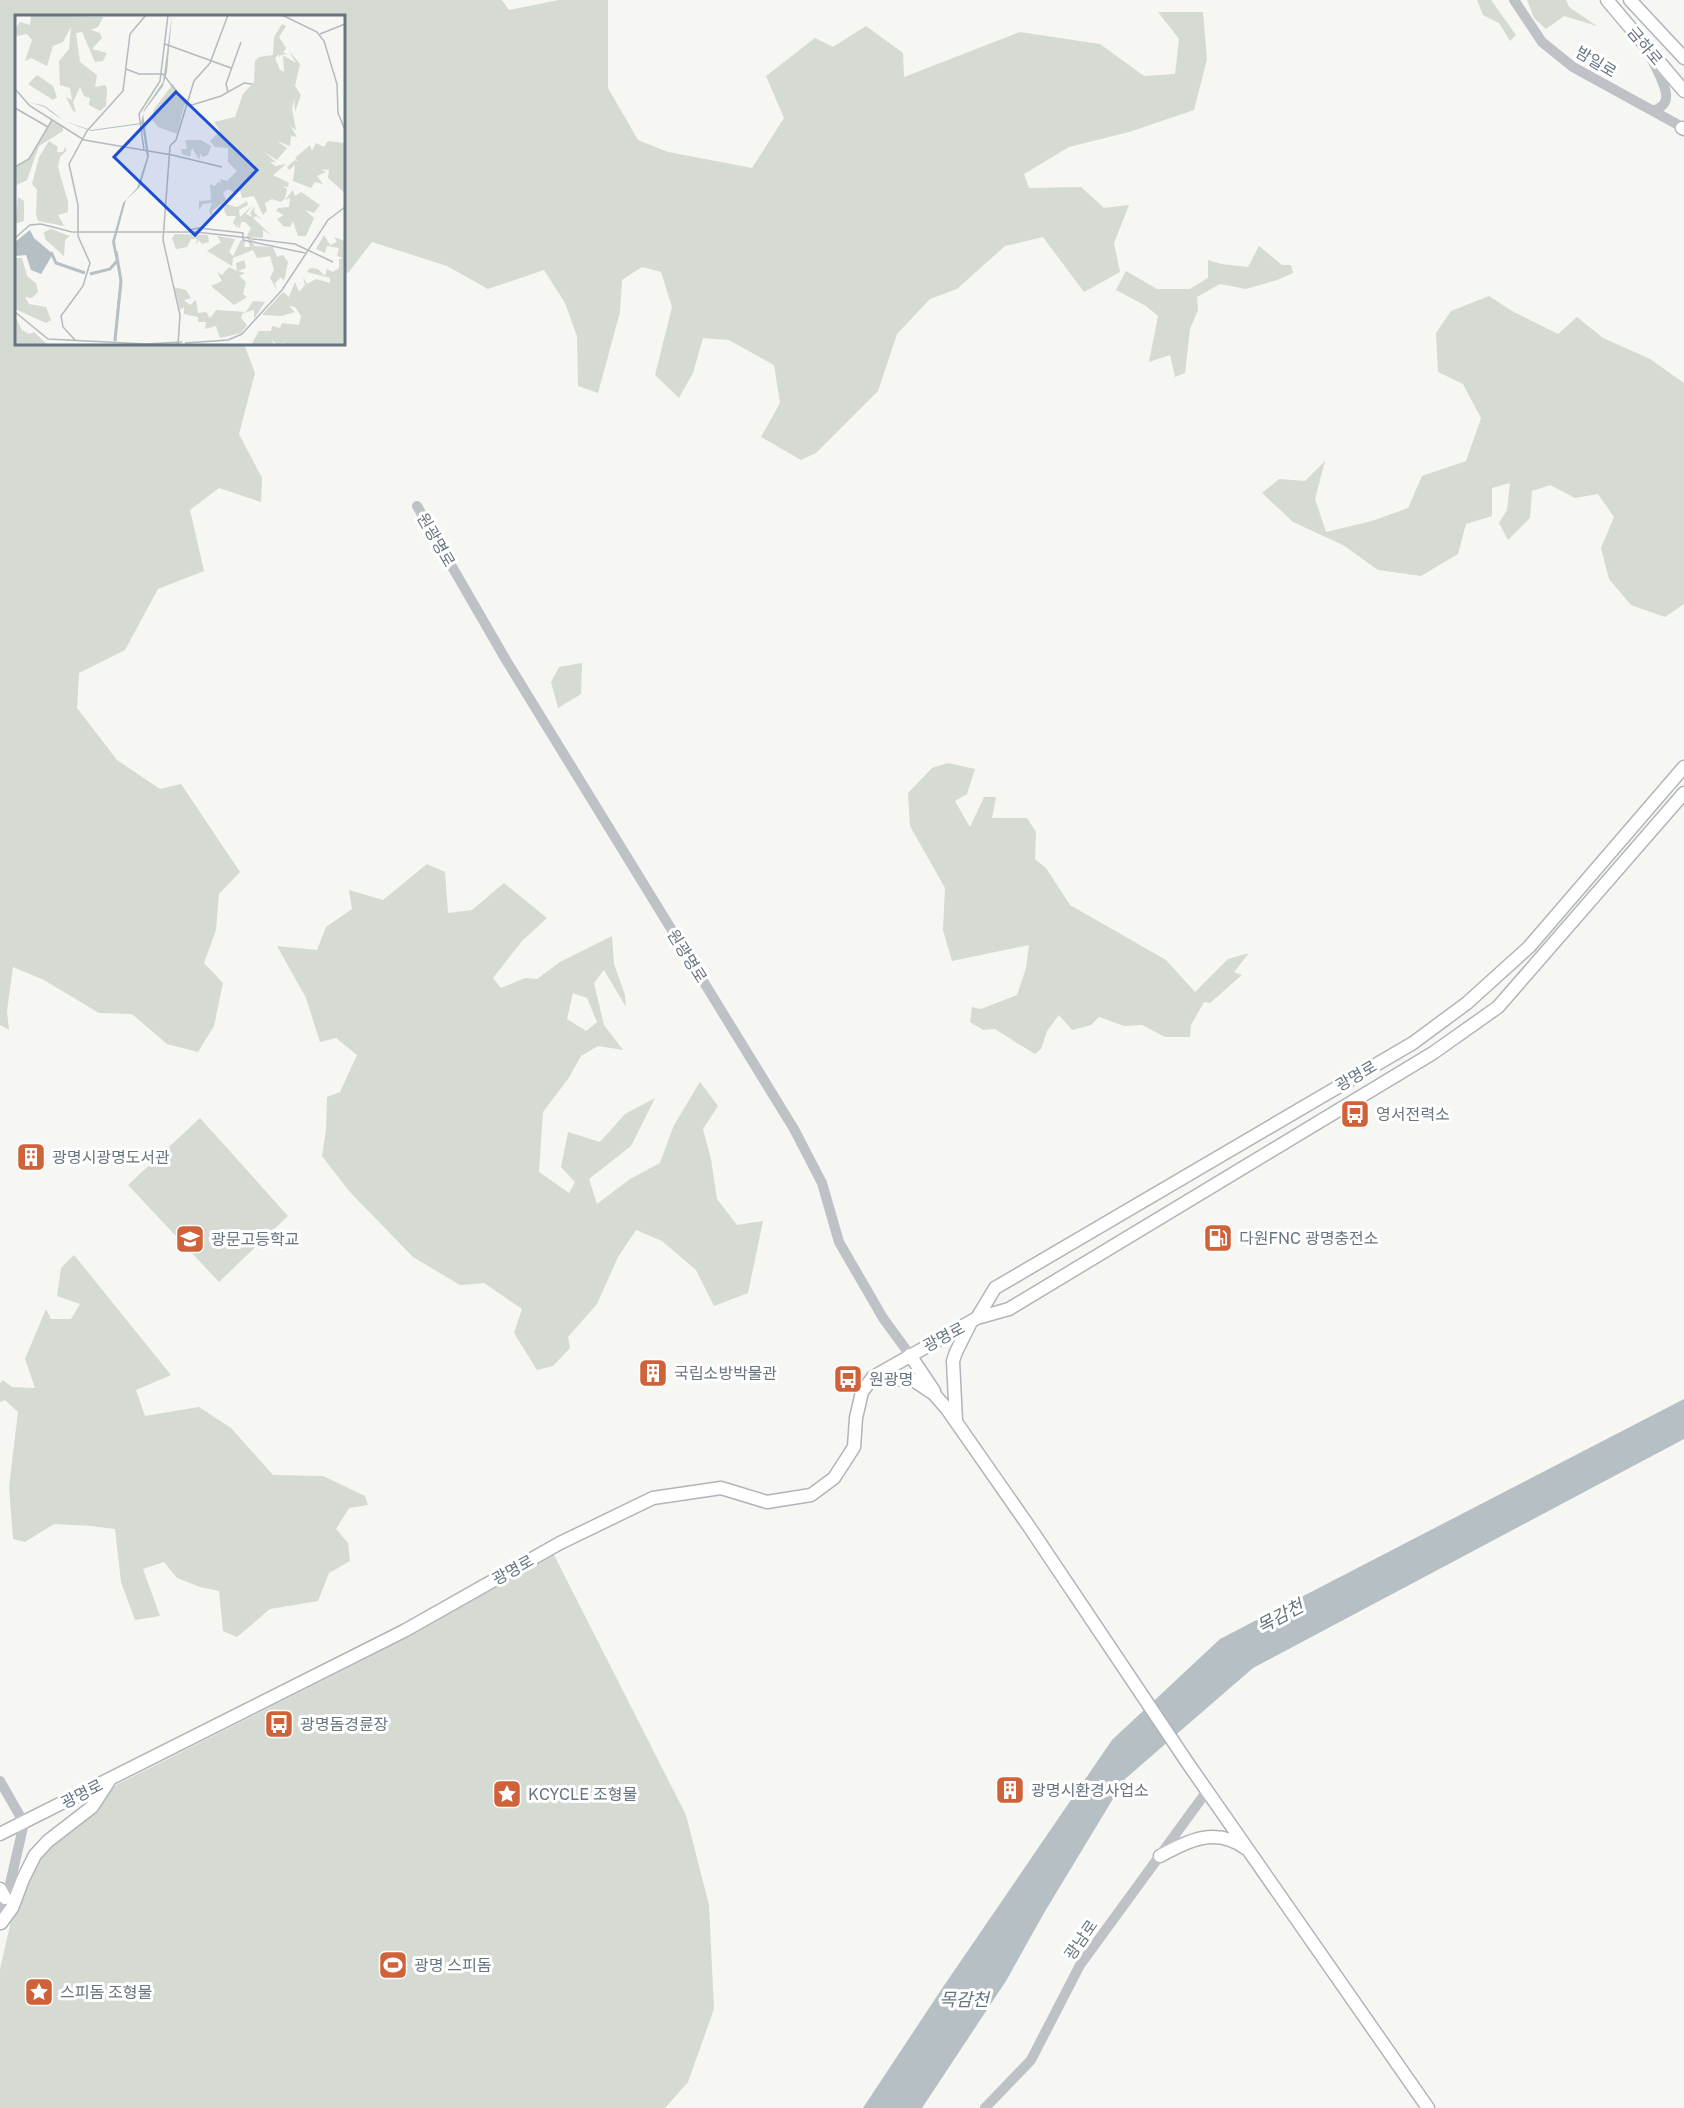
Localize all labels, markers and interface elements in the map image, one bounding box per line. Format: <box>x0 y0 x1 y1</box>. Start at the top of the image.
inset map <box>15 15 345 345</box>
street label: 금하로 <box>1624 23 1667 69</box>
street label: 밤일로 <box>1572 42 1620 82</box>
street label: 원광명로 <box>413 510 459 570</box>
street label: 원광명로 <box>663 926 711 986</box>
street label: 광명로 <box>1332 1057 1380 1095</box>
bus stop icon: 영서전력소 <box>1339 1098 1371 1130</box>
place label: 영서전력소 <box>1376 1105 1450 1124</box>
building icon: 광명시광명도서관 <box>15 1141 47 1173</box>
place label: 광명시광명도서관 <box>52 1148 170 1167</box>
fuel station icon: 다원FNC 광명충전소 <box>1202 1222 1234 1254</box>
school or university icon: 광문고등학교 <box>174 1223 206 1255</box>
place label: 다원FNC 광명충전소 <box>1239 1229 1379 1248</box>
place label: 광문고등학교 <box>211 1230 299 1249</box>
street label: 광명로 <box>920 1318 968 1356</box>
building icon: 국립소방박물관 <box>637 1357 669 1389</box>
bus stop icon: 원광명 <box>832 1363 864 1395</box>
place label: 국립소방박물관 <box>674 1364 777 1383</box>
place label: 원광명 <box>869 1370 913 1389</box>
street label: 광명로 <box>489 1551 537 1589</box>
water label: 목감천 <box>1253 1594 1309 1637</box>
bus stop icon: 광명돔경륜장 <box>263 1708 295 1740</box>
place label: 광명돔경륜장 <box>300 1715 389 1734</box>
building icon: 광명시환경사업소 <box>994 1774 1026 1806</box>
street label: 광명로 <box>58 1775 106 1812</box>
place icon: KCYCLE 조형물 <box>491 1778 523 1810</box>
place label: 광명시환경사업소 <box>1031 1781 1149 1800</box>
place label: KCYCLE 조형물 <box>528 1785 637 1804</box>
street label: 광남로 <box>1061 1916 1102 1964</box>
sports icon: 광명 스피돔 <box>377 1949 409 1981</box>
place label: 광명 스피돔 <box>414 1956 492 1975</box>
place icon: 스피돔 조형물 <box>23 1976 55 2008</box>
place label: 스피돔 조형물 <box>60 1983 152 2002</box>
water label: 목감천 <box>939 1989 991 2010</box>

